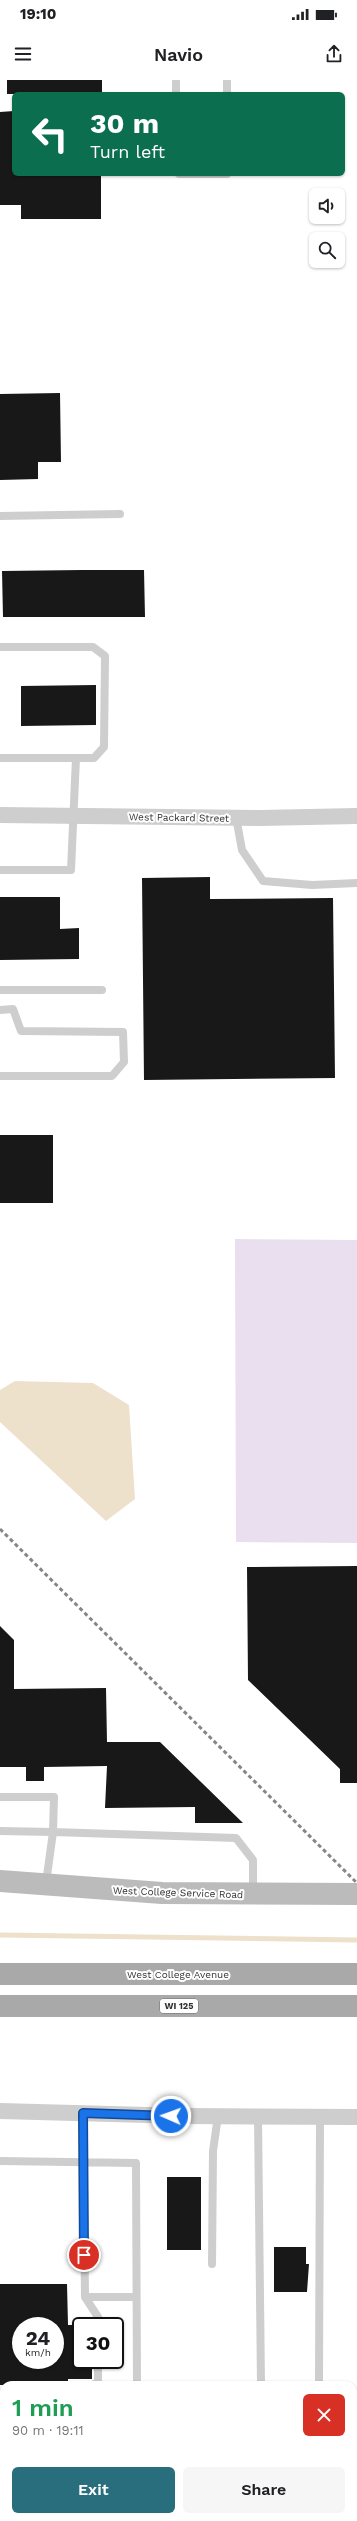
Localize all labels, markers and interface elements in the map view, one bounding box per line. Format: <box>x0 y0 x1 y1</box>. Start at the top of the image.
text: 19:10 <box>20 5 56 23</box>
icon: menu <box>12 43 34 65</box>
icon: share <box>323 43 345 65</box>
text: Navio <box>154 44 203 65</box>
text: 30 m <box>90 107 159 140</box>
icon: left <box>24 108 76 160</box>
text: Turn left <box>90 141 165 162</box>
map controls <box>309 188 345 268</box>
button: sound <box>309 188 345 224</box>
button: search <box>309 232 345 268</box>
street label: West Packard Street <box>129 811 230 824</box>
street label: West College Service Road <box>113 1885 243 1900</box>
street label: West College Avenue <box>127 1969 229 1980</box>
road number: WI 125 <box>160 1999 198 2013</box>
position arrow <box>150 2095 192 2137</box>
pin <box>67 2238 101 2272</box>
icon: arrive <box>73 2244 95 2266</box>
speed limit sign: 30 <box>72 2317 124 2369</box>
text: 24 <box>26 2326 50 2350</box>
text: km/h <box>25 2347 51 2358</box>
text: 1 min <box>12 2394 74 2422</box>
button: close <box>303 2394 345 2436</box>
text: 90 m · 19:11 <box>12 2423 84 2438</box>
button: Exit <box>12 2467 175 2513</box>
button: Share <box>183 2467 345 2513</box>

